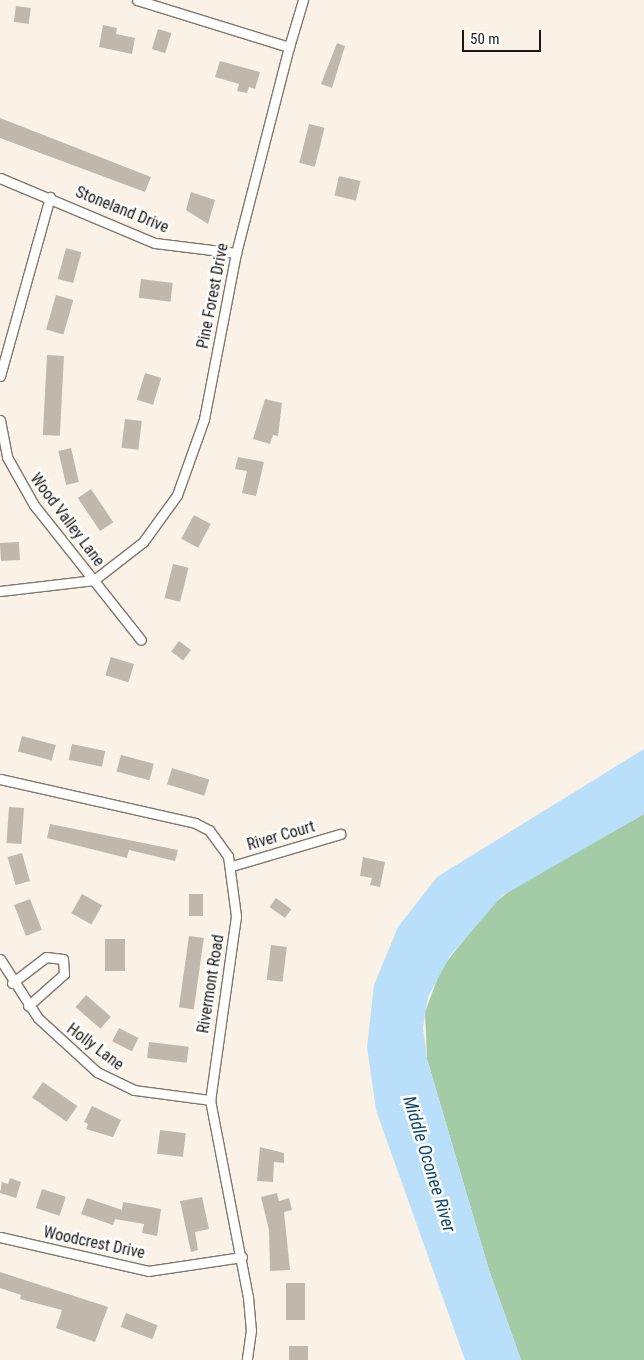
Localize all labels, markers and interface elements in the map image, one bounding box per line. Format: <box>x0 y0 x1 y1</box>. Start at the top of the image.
scale bar <box>464 20 543 52</box>
text: 50 m <box>470 30 500 48</box>
street label: Stoneland Drive <box>73 183 171 237</box>
street label: Pine Forest Drive <box>193 242 233 350</box>
street label: Wood Valley Lane <box>26 470 108 570</box>
street label: River Court <box>245 817 317 855</box>
street label: Rivermont Road <box>194 933 228 1035</box>
street label: Holly Lane <box>63 1019 127 1075</box>
water label: Middle Oconee River <box>398 1093 460 1235</box>
street label: Woodcrest Drive <box>42 1223 146 1263</box>

